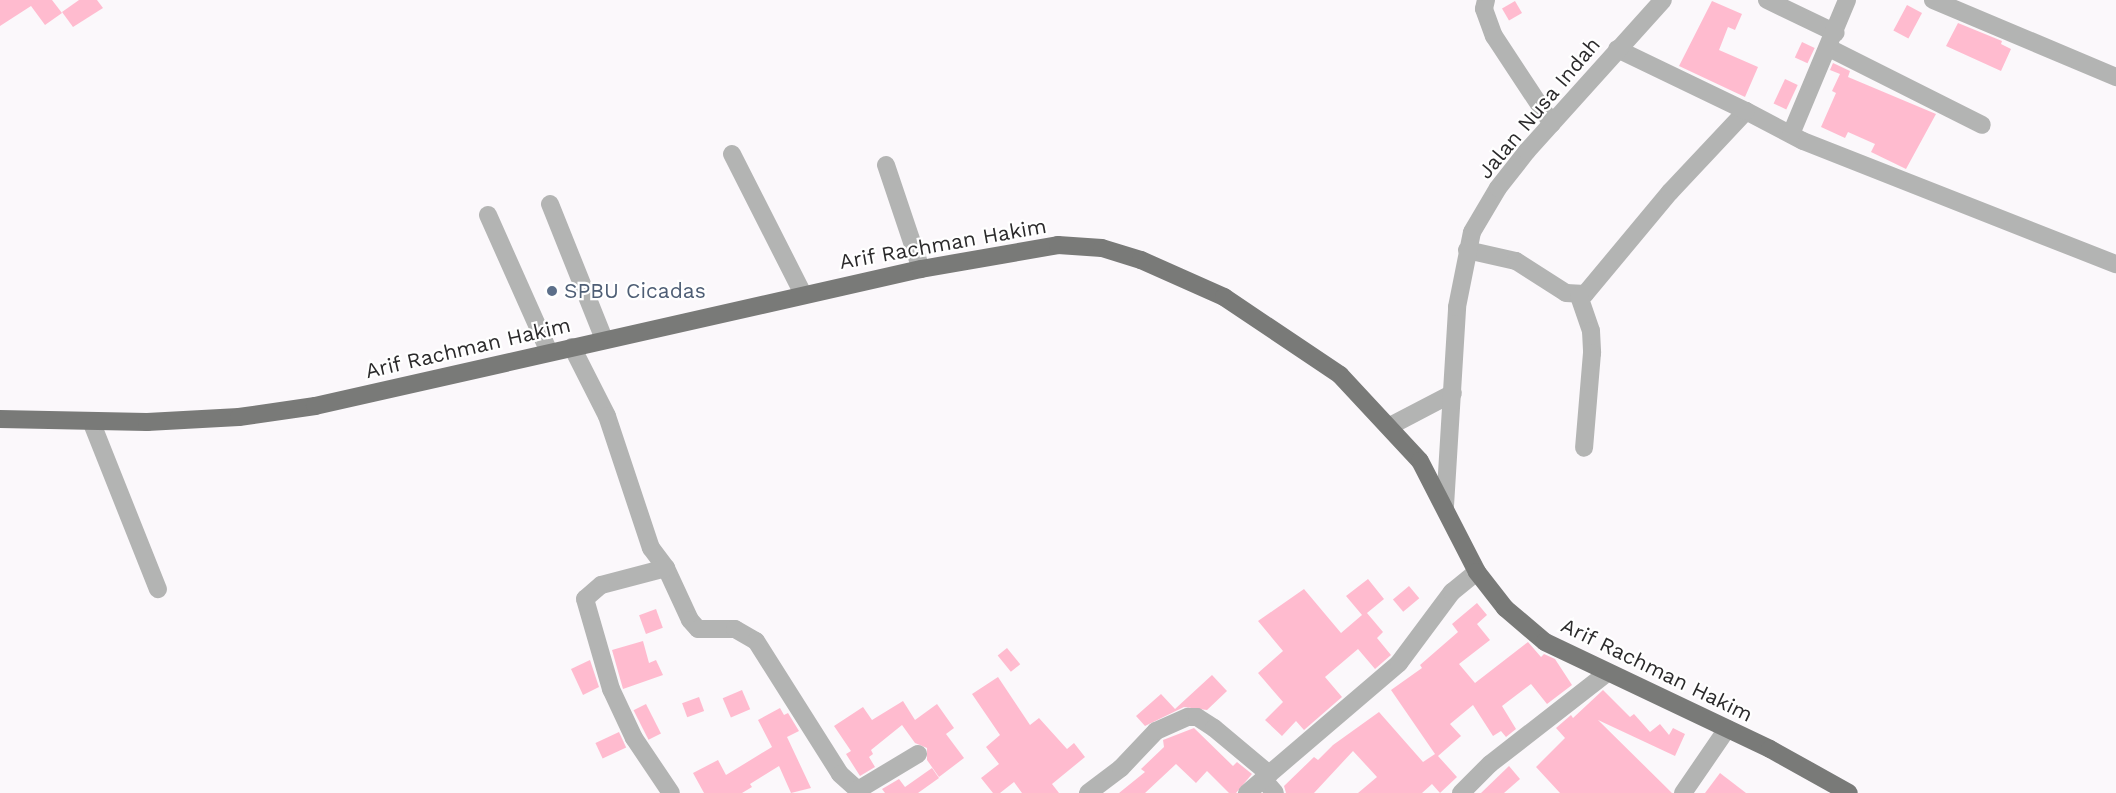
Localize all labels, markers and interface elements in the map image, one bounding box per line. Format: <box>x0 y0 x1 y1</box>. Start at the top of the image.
street label: Jalan Nusa Indah <box>1472 32 1606 184</box>
street label: Arif Rachman Hakim <box>837 213 1049 275</box>
place label: SPBU Cicadas <box>564 278 706 304</box>
marker: SPBU Cicadas <box>545 284 559 298</box>
street label: Arif Rachman Hakim <box>362 312 574 384</box>
street label: Arif Rachman Hakim <box>1557 612 1757 728</box>

